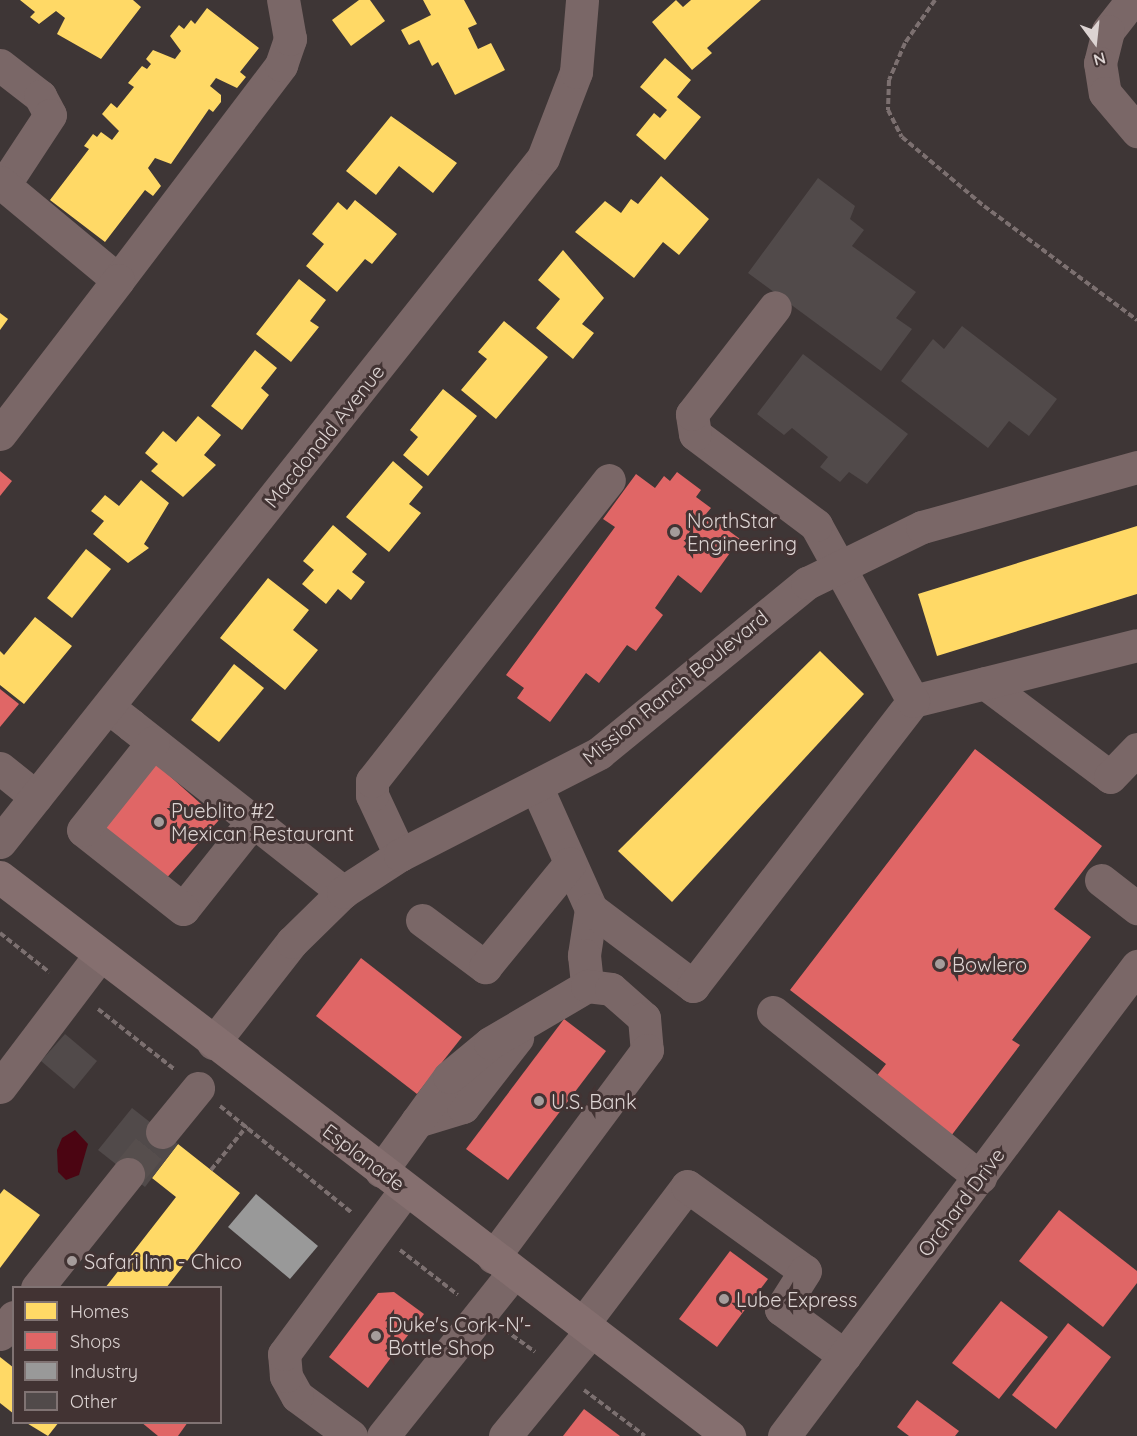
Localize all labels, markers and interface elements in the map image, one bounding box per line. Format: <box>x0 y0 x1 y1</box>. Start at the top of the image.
north arrow <box>1065 12 1125 72</box>
text: N <box>1091 48 1108 71</box>
street label: Macdonald Avenue <box>259 360 389 512</box>
place label: NorthStar Engineering <box>687 508 797 555</box>
marker: NorthStar Engineering <box>668 525 682 539</box>
street label: Mission Ranch Boulevard <box>578 605 772 769</box>
place label: Pueblito #2 Mexican Restaurant <box>171 798 354 845</box>
marker: Pueblito #2 Mexican Restaurant <box>152 815 166 829</box>
place label: Bowlero <box>952 952 1027 976</box>
marker: Bowlero <box>933 957 947 971</box>
place label: U.S. Bank <box>551 1089 637 1113</box>
marker: U.S. Bank <box>532 1094 546 1108</box>
street label: Esplanade <box>318 1118 410 1196</box>
street label: Orchard Drive <box>912 1143 1010 1261</box>
place label: Safari Inn - Chico <box>84 1249 242 1273</box>
marker: Safari Inn - Chico <box>65 1254 79 1268</box>
legend <box>12 1286 222 1424</box>
place label: Lube Express <box>736 1287 857 1311</box>
marker: Lube Express <box>717 1292 731 1306</box>
text: Homes <box>70 1300 129 1323</box>
place label: Duke's Cork-N'- Bottle Shop <box>388 1312 532 1359</box>
marker: Duke's Cork-N'- Bottle Shop <box>369 1329 383 1343</box>
text: Shops <box>70 1330 121 1353</box>
text: Industry <box>70 1360 138 1383</box>
text: Other <box>70 1390 117 1413</box>

